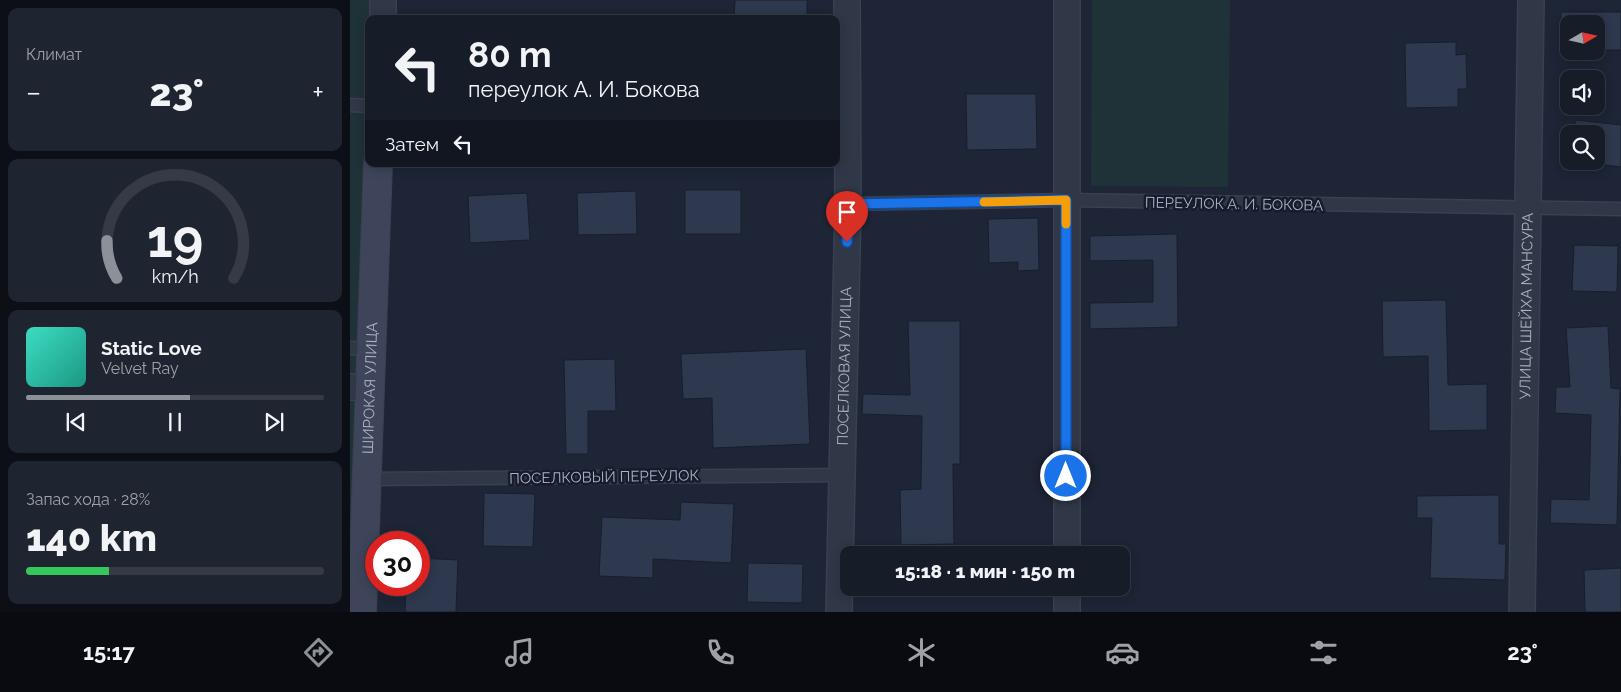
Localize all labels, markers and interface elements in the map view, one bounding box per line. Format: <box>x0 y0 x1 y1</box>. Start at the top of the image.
north arrow <box>1560 15 1605 60</box>
map controls <box>1560 15 1605 170</box>
text: 80 m <box>468 34 552 75</box>
icon: left <box>385 35 450 100</box>
text: Климат <box>26 45 82 64</box>
text: 23° <box>150 70 204 115</box>
button: sound <box>1560 70 1605 115</box>
text: − <box>26 76 41 109</box>
text: + <box>312 76 324 109</box>
text: переулок А. И. Бокова <box>468 76 700 102</box>
button: search <box>1560 125 1605 170</box>
icon: left <box>449 130 477 158</box>
text: Затем <box>385 133 439 155</box>
pin <box>826 191 868 242</box>
street label: ПЕРЕУЛОК А. И. БОКОВА <box>1145 193 1323 215</box>
icon: arrive <box>833 198 861 226</box>
text: 19 <box>147 208 203 269</box>
street label: УЛИЦА ШЕЙХА МАНСУРА <box>1516 213 1537 399</box>
text: km/h <box>151 266 199 287</box>
street label: ПОСЕЛКОВАЯ УЛИЦА <box>834 287 855 445</box>
street label: ШИРОКАЯ УЛИЦА <box>359 322 381 454</box>
text: Static Love <box>101 337 202 359</box>
text: Velvet Ray <box>101 359 179 378</box>
icon: previous <box>62 408 90 436</box>
icon: pause <box>161 408 189 436</box>
icon: next <box>260 408 288 436</box>
position arrow <box>1039 449 1091 501</box>
street label: ПОСЕЛКОВЫЙ ПЕРЕУЛОК <box>509 466 699 488</box>
text: Запас хода · 28% <box>26 490 150 509</box>
text: 140 km <box>26 515 157 560</box>
speed limit sign: 30 <box>365 531 430 596</box>
text: 15:18 · 1 мин · 150 m <box>895 560 1075 582</box>
icon: directions <box>301 635 336 670</box>
icon: music <box>502 635 537 670</box>
icon: phone <box>703 635 738 670</box>
icon: climate <box>904 635 939 670</box>
icon: car <box>1105 635 1140 670</box>
icon: filters <box>1306 635 1341 670</box>
text: 15:17 <box>83 639 135 665</box>
text: 23° <box>1507 639 1538 665</box>

